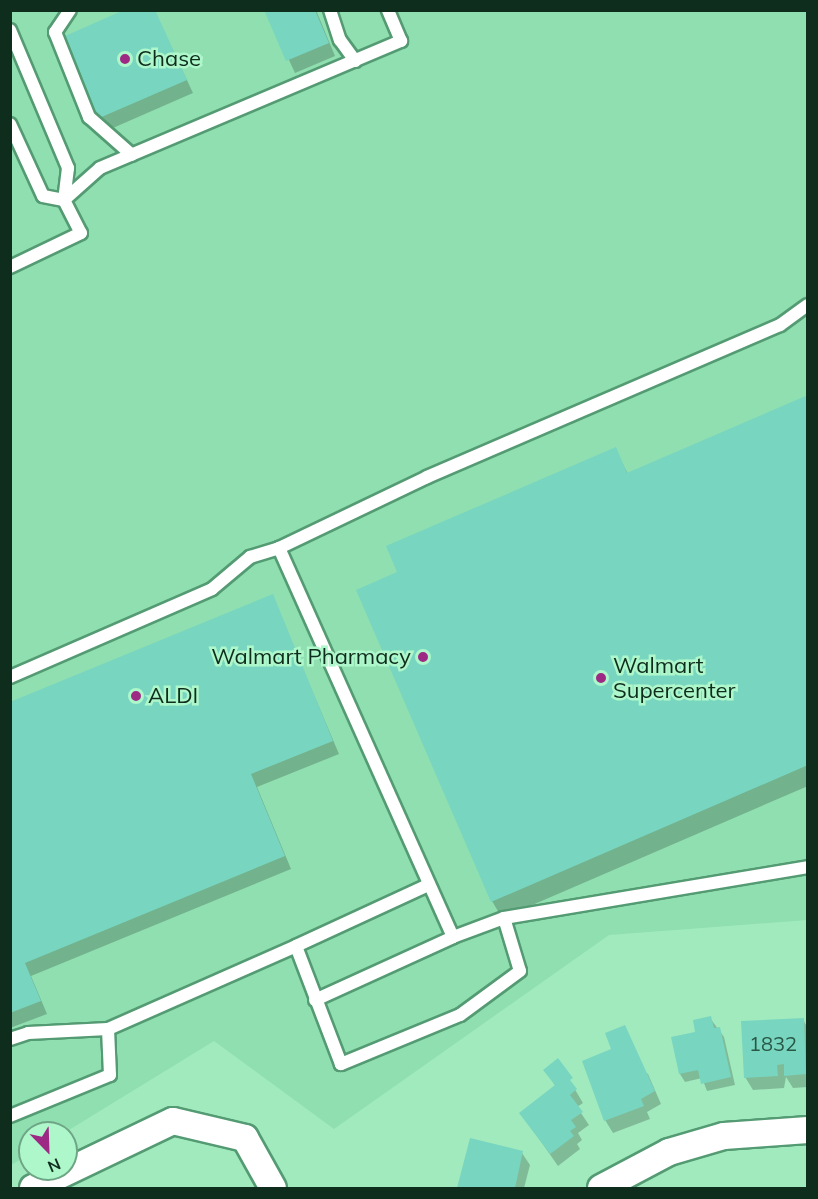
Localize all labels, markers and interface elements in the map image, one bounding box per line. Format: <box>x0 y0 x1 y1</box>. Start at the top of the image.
place label: Chase <box>137 46 201 72</box>
marker: Chase <box>118 52 132 66</box>
place label: Walmart Pharmacy <box>211 644 411 670</box>
marker: Walmart Pharmacy <box>416 650 430 664</box>
place label: Walmart Supercenter <box>613 652 735 704</box>
marker: Walmart Supercenter <box>594 671 608 685</box>
place label: ALDI <box>148 683 198 709</box>
marker: ALDI <box>129 689 143 703</box>
house number: 1832 <box>749 1031 797 1055</box>
north arrow <box>18 1121 78 1181</box>
text: N <box>45 1154 64 1177</box>

